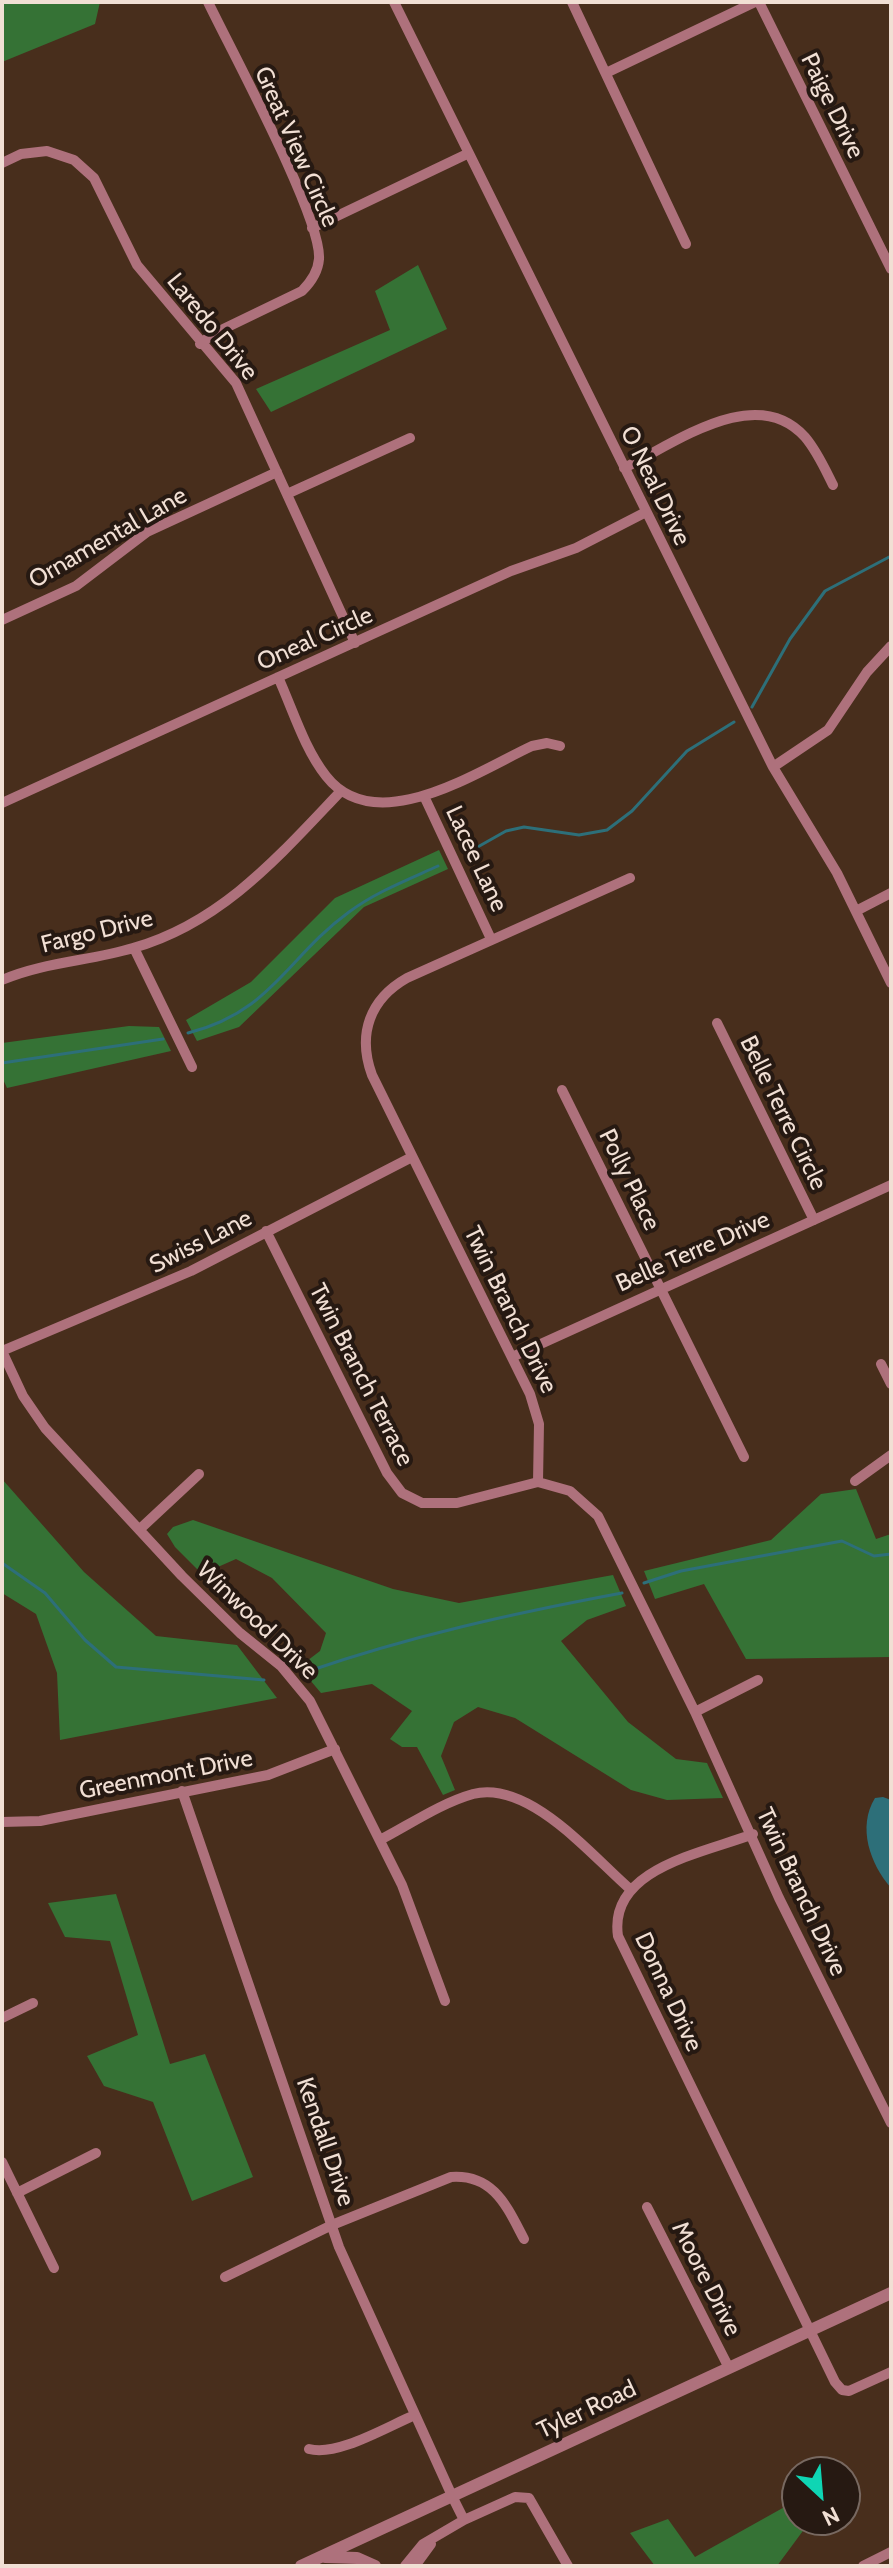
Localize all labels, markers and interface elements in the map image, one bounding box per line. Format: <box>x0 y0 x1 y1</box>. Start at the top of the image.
street label: Paige Drive <box>794 49 870 163</box>
street label: Great View Circle <box>248 62 344 232</box>
street label: Laredo Drive <box>160 268 264 386</box>
street label: O Neal Drive <box>614 422 696 550</box>
street label: Ornamental Lane <box>24 481 192 595</box>
street label: Oneal Circle <box>253 601 377 677</box>
street label: Lacee Lane <box>439 801 513 917</box>
street label: Fargo Drive <box>38 904 156 960</box>
street label: Belle Terre Circle <box>733 1031 833 1195</box>
street label: Polly Place <box>592 1125 666 1235</box>
street label: Swiss Lane <box>145 1204 257 1280</box>
street label: Belle Terre Drive <box>612 1205 774 1299</box>
street label: Twin Branch Drive <box>457 1222 563 1398</box>
street label: Twin Branch Terrace <box>303 1279 419 1471</box>
street label: Winwood Drive <box>190 1556 324 1686</box>
street label: Greenmont Drive <box>77 1744 255 1806</box>
street label: Twin Branch Drive <box>749 1803 853 1981</box>
street label: Donna Drive <box>628 1928 708 2056</box>
street label: Kendall Drive <box>290 2074 360 2210</box>
street label: Moore Drive <box>665 2217 747 2341</box>
street label: Tyler Road <box>533 2375 641 2445</box>
north arrow <box>781 2456 861 2536</box>
text: N <box>818 2501 844 2532</box>

